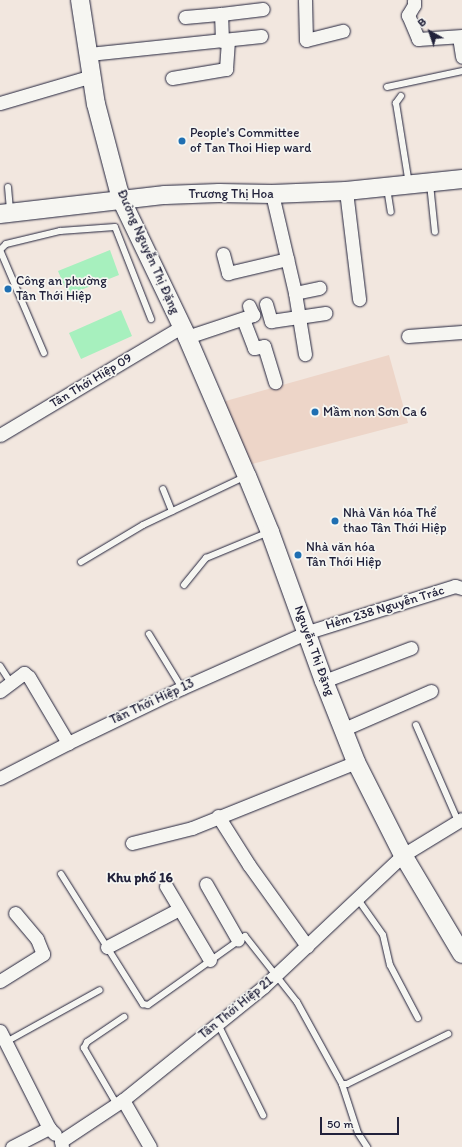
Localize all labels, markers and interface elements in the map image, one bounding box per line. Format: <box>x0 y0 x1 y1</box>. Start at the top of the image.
north arrow <box>410 12 450 52</box>
text: B <box>415 15 429 30</box>
place label: People's Committee of Tan Thoi Hiep ward <box>190 126 311 157</box>
marker: People's Committee of Tan Thoi Hiep ward <box>177 136 187 146</box>
street label: Trương Thị Hoa <box>188 186 274 202</box>
street label: Đường Nguyễn Thị Đặng <box>113 187 183 317</box>
place label: Công an phường Tân Thới Hiệp <box>16 274 107 305</box>
marker: Công an phường Tân Thới Hiệp <box>3 284 13 294</box>
street label: Tân Thới Hiệp 09 <box>47 350 135 412</box>
place label: Mầm non Sơn Ca 6 <box>323 404 427 420</box>
marker: Mầm non Sơn Ca 6 <box>310 407 320 417</box>
place label: Nhà Văn hóa Thể thao Tân Thới Hiệp <box>343 506 447 537</box>
marker: Nhà Văn hóa Thể thao Tân Thới Hiệp <box>330 516 340 526</box>
place label: Nhà văn hóa Tân Thới Hiệp <box>306 540 382 571</box>
marker: Nhà văn hóa Tân Thới Hiệp <box>293 550 303 560</box>
street label: Hẻm 238 Nguyễn Trác <box>324 583 446 633</box>
street label: Nguyễn Thị Đặng <box>290 604 338 698</box>
street label: Tân Thới Hiệp 13 <box>107 676 197 728</box>
district label: Khu phố 16 <box>107 870 173 886</box>
street label: Tân Thới Hiệp 21 <box>196 973 276 1043</box>
scale bar <box>322 1109 401 1135</box>
text: 50 m <box>327 1117 353 1131</box>

